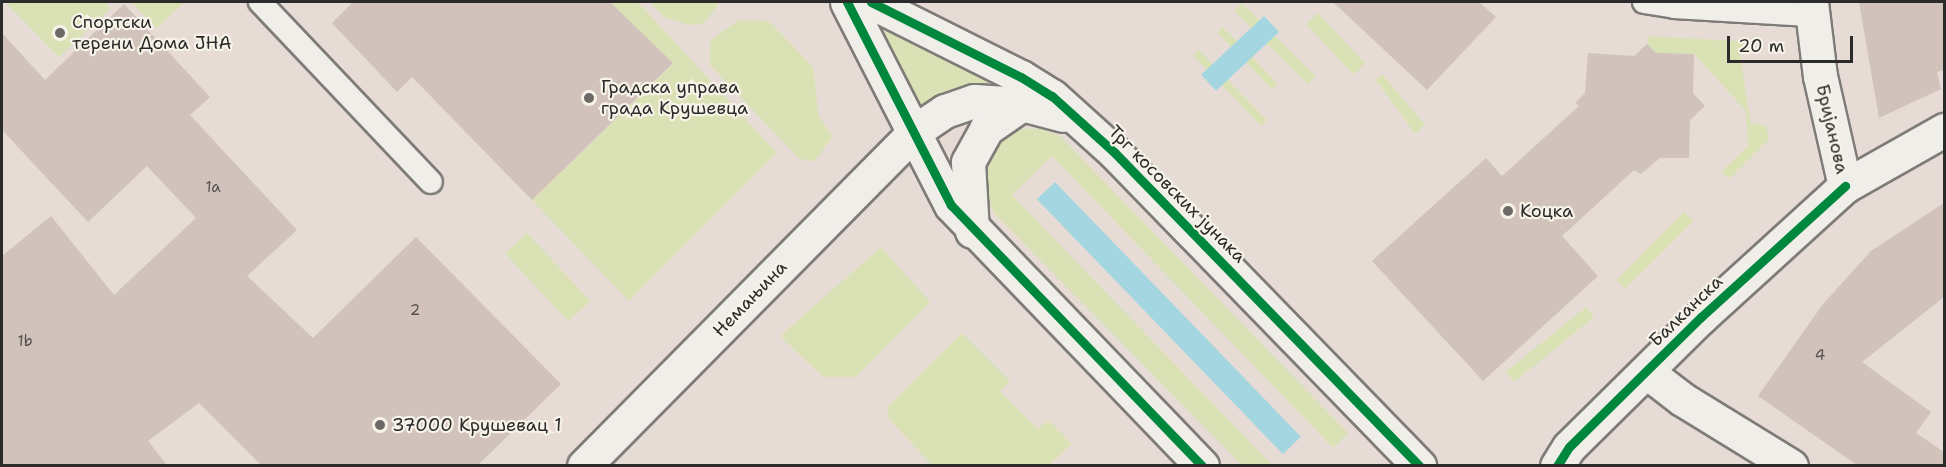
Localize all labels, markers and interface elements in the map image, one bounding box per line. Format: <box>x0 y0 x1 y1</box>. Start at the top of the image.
place label: Спортски терени Дома ЈНА <box>72 12 231 54</box>
scale bar <box>1730 24 1856 62</box>
marker: Спортски терени Дома ЈНА <box>53 26 67 40</box>
text: 20 m <box>1738 34 1784 58</box>
place label: Градска управа града Крушевца <box>601 77 748 119</box>
street label: Бријанова <box>1811 82 1853 176</box>
marker: Градска управа града Крушевца <box>582 91 596 105</box>
street label: Трг косовских јунака <box>1104 121 1250 267</box>
house number: 1a <box>205 179 221 197</box>
place label: Коцка <box>1520 200 1573 222</box>
marker: Коцка <box>1501 204 1515 218</box>
street label: Немањина <box>709 257 791 341</box>
street label: Балканска <box>1645 271 1727 351</box>
house number: 2 <box>410 302 420 320</box>
house number: 1b <box>18 333 32 351</box>
house number: 4 <box>1815 347 1825 365</box>
place label: 37000 Крушевац 1 <box>392 414 562 436</box>
marker: 37000 Крушевац 1 <box>373 418 387 432</box>

